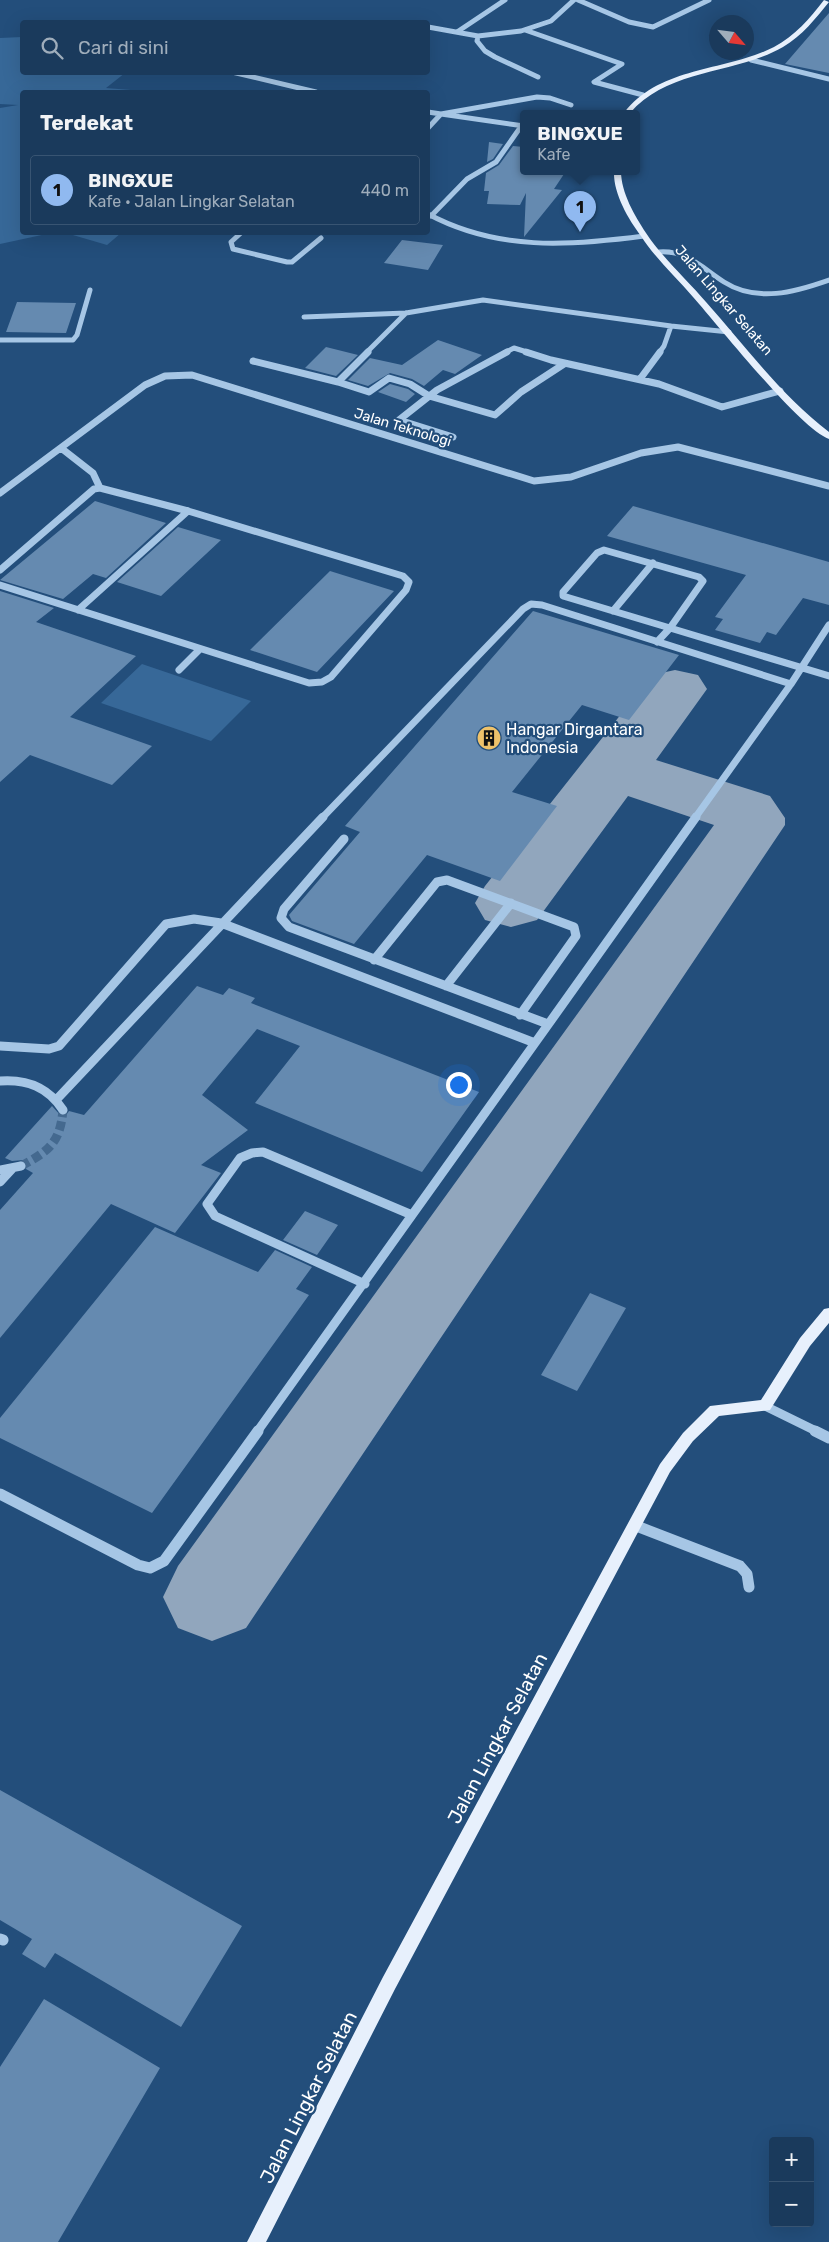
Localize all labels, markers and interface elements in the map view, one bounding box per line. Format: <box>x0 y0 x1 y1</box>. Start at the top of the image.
north arrow <box>709 15 754 60</box>
search box <box>20 20 430 75</box>
icon: search <box>38 34 66 62</box>
text: Cari di sini <box>78 36 169 59</box>
text: Terdekat <box>40 110 133 135</box>
popup <box>520 110 640 175</box>
text: BINGXUE <box>537 122 623 145</box>
text: Kafe <box>537 145 571 164</box>
text: BINGXUE <box>88 169 173 192</box>
text: 1 <box>53 181 61 200</box>
text: 440 m <box>361 181 409 200</box>
pin: 1 <box>564 191 596 232</box>
text: Kafe · Jalan Lingkar Selatan <box>88 192 295 211</box>
street label: Jalan Lingkar Selatan <box>671 242 776 359</box>
street label: Jalan Teknologi <box>352 405 454 450</box>
place label: Hangar Dirgantara Indonesia <box>506 720 643 757</box>
building icon: Hangar Dirgantara Indonesia <box>476 725 502 751</box>
your location <box>446 1072 472 1098</box>
street label: Jalan Lingkar Selatan <box>443 1649 552 1828</box>
street label: Jalan Lingkar Selatan <box>255 2007 362 2187</box>
map controls <box>769 2137 814 2227</box>
button: + <box>769 2137 814 2182</box>
button: − <box>769 2182 814 2227</box>

